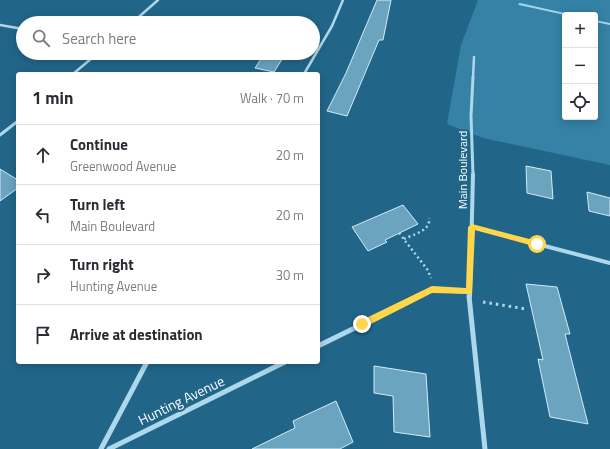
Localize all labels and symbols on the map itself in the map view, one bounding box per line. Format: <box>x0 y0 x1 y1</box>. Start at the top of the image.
street label: Main Boulevard <box>453 131 472 209</box>
route start <box>528 235 546 253</box>
route end <box>353 315 371 333</box>
street label: Hunting Avenue <box>134 370 228 430</box>

